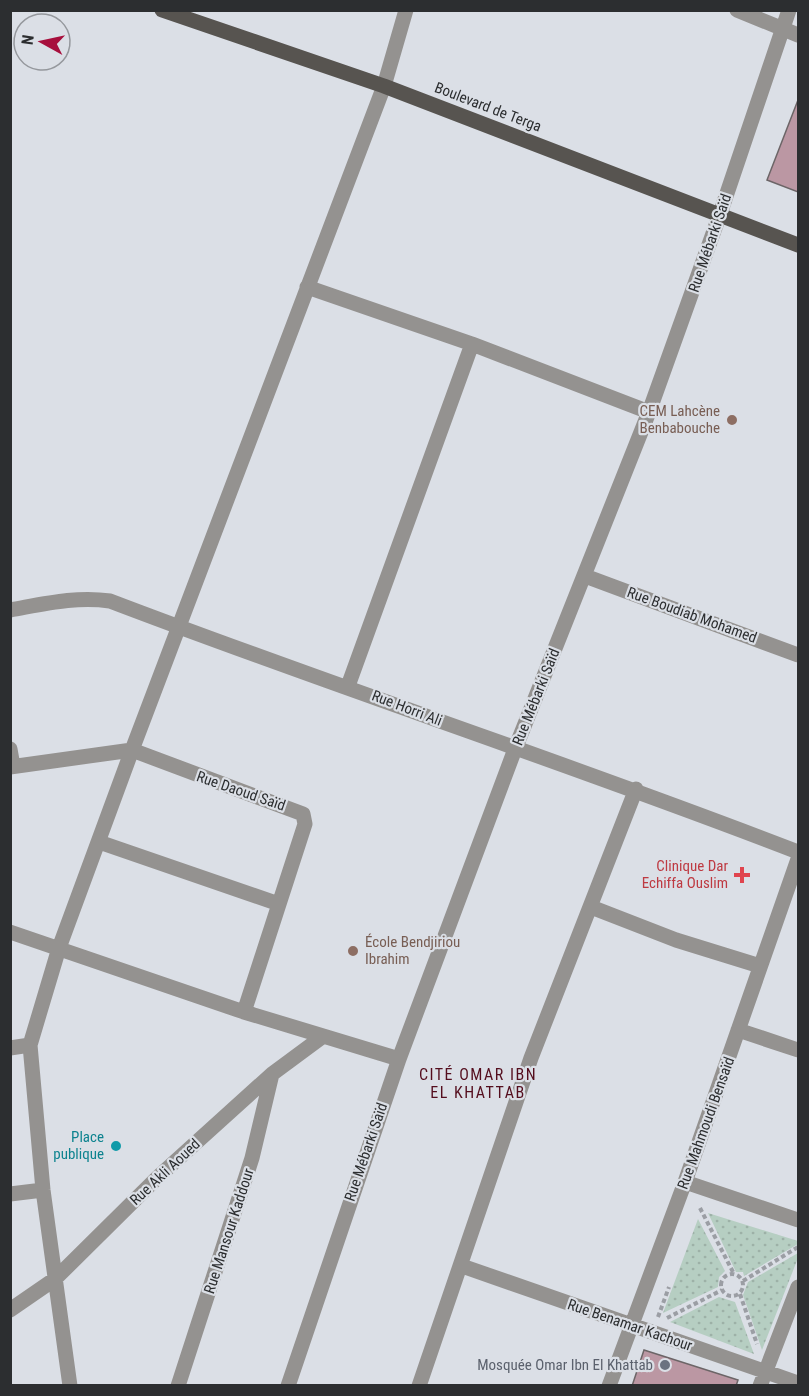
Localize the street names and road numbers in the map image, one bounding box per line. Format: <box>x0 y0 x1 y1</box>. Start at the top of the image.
street label: Boulevard de Terga <box>432 78 544 136</box>
street label: Rue Mébarki Saïd <box>685 191 735 295</box>
street label: Rue Boudiab Mohamed <box>625 583 759 647</box>
street label: Rue Mébarki Saïd <box>508 646 564 748</box>
street label: Rue Horri Ali <box>369 686 445 730</box>
street label: Rue Daoud Saïd <box>194 767 288 815</box>
street label: Rue Mahmoudi Bensaïd <box>674 1054 738 1192</box>
street label: Rue Mébarki Saïd <box>341 1100 391 1204</box>
street label: Rue Akli Aoued <box>126 1135 204 1209</box>
street label: Rue Mansour Kaddour <box>200 1166 258 1296</box>
street label: Rue Benamar Kachour <box>565 1295 695 1355</box>

